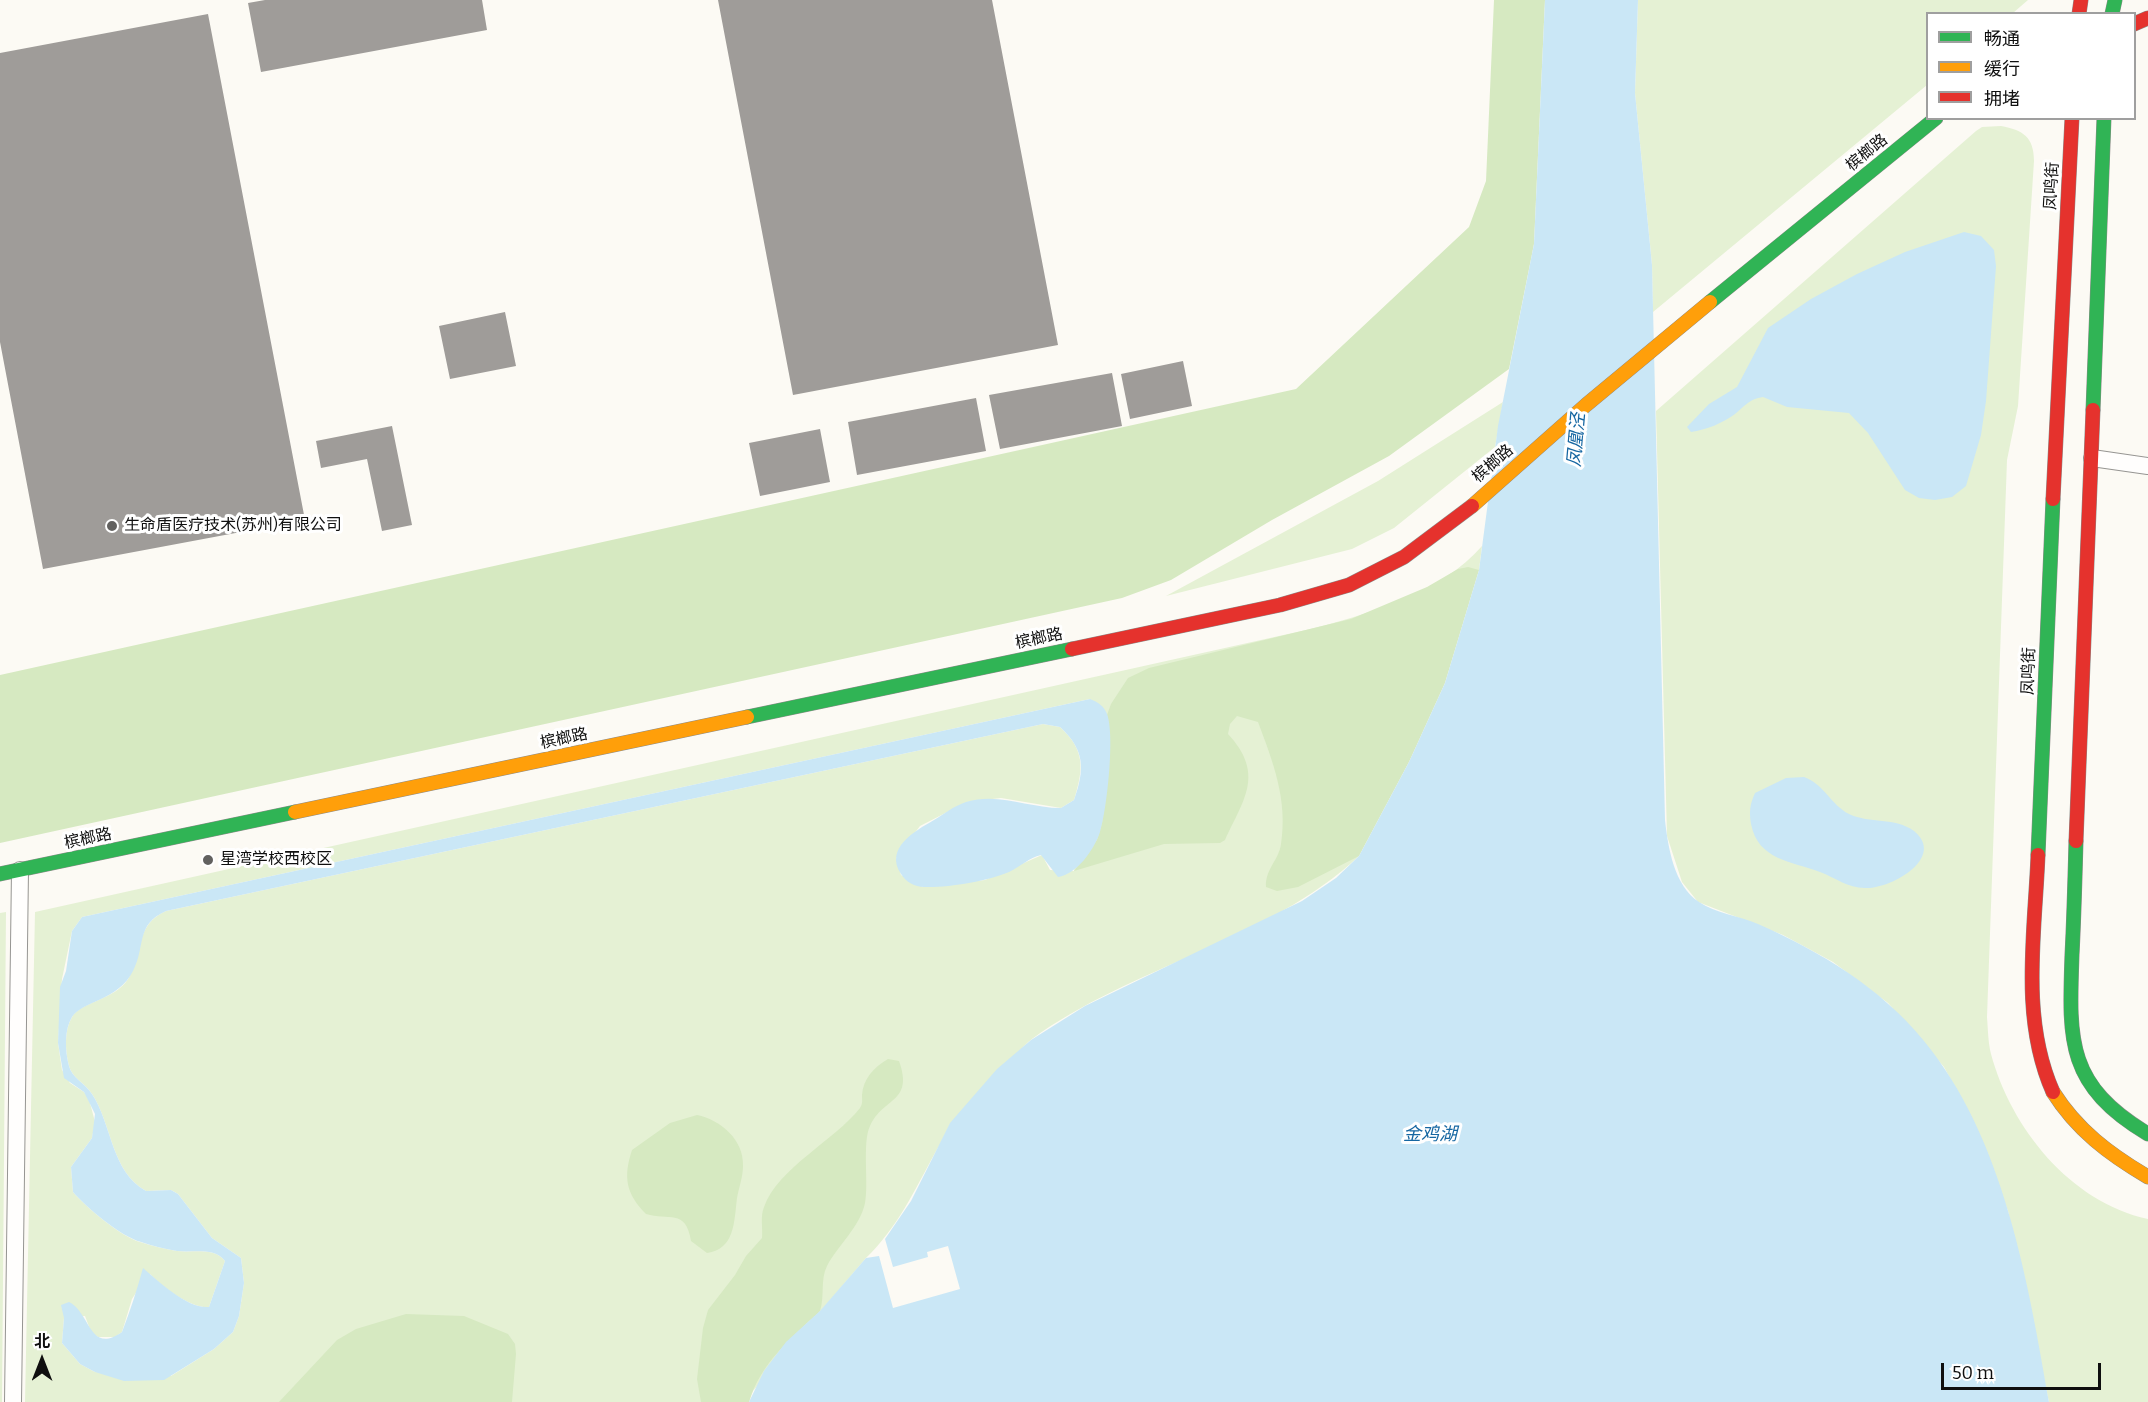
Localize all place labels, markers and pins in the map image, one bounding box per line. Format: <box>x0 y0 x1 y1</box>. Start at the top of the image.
place label: 生命盾医疗技术(苏州)有限公司 <box>124 516 342 536</box>
marker: 生命盾医疗技术(苏州)有限公司 <box>105 519 119 533</box>
place label: 星湾学校西校区 <box>220 850 332 870</box>
marker: 星湾学校西校区 <box>201 853 215 867</box>

